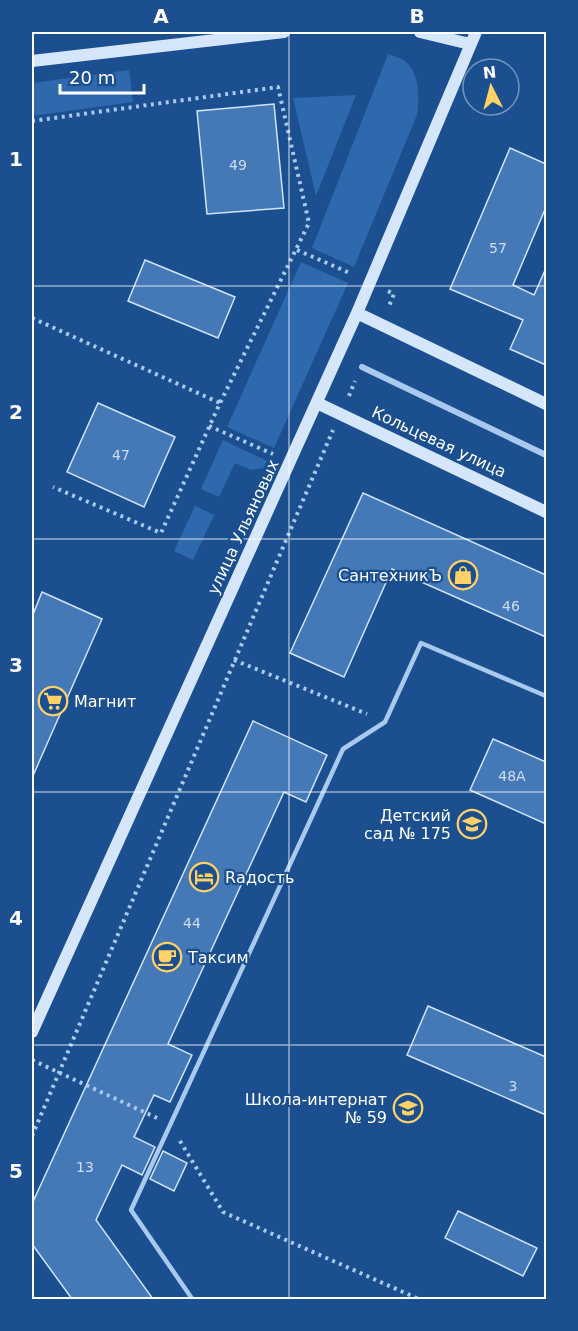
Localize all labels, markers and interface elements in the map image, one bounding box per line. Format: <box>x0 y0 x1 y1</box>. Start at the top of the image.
text: A <box>153 4 169 28</box>
text: B <box>409 4 425 28</box>
scale bar <box>60 57 144 95</box>
north arrow <box>461 57 521 117</box>
text: N <box>482 62 497 83</box>
text: 20 m <box>69 67 115 88</box>
text: 1 <box>9 147 23 171</box>
house number: 49 <box>229 157 247 173</box>
house number: 57 <box>489 240 507 256</box>
text: 2 <box>9 400 23 424</box>
street label: Кольцевая улица <box>369 402 509 482</box>
house number: 47 <box>112 447 130 463</box>
street label: улица Ульяновых <box>203 457 283 597</box>
shop icon: СантехникЪ <box>447 559 479 591</box>
place label: СантехникЪ <box>338 566 442 585</box>
house number: 46 <box>502 598 520 614</box>
text: 3 <box>9 653 23 677</box>
supermarket icon: Магнит <box>37 685 69 717</box>
place label: Магнит <box>74 692 136 711</box>
house number: 48А <box>498 768 526 784</box>
place label: Детский сад № 175 <box>364 806 451 843</box>
school or university icon: Детский сад № 175 <box>456 808 488 840</box>
hotel icon: Rадость <box>188 861 220 893</box>
place label: Rадость <box>225 868 294 887</box>
text: 4 <box>9 906 23 930</box>
house number: 44 <box>183 915 201 931</box>
cafe icon: Таксим <box>151 941 183 973</box>
place label: Таксим <box>187 948 249 967</box>
house number: 3 <box>509 1078 517 1094</box>
place label: Школа-интернат № 59 <box>245 1090 387 1127</box>
school or university icon: Школа-интернат № 59 <box>392 1092 424 1124</box>
text: 5 <box>9 1159 23 1183</box>
house number: 13 <box>76 1159 94 1175</box>

